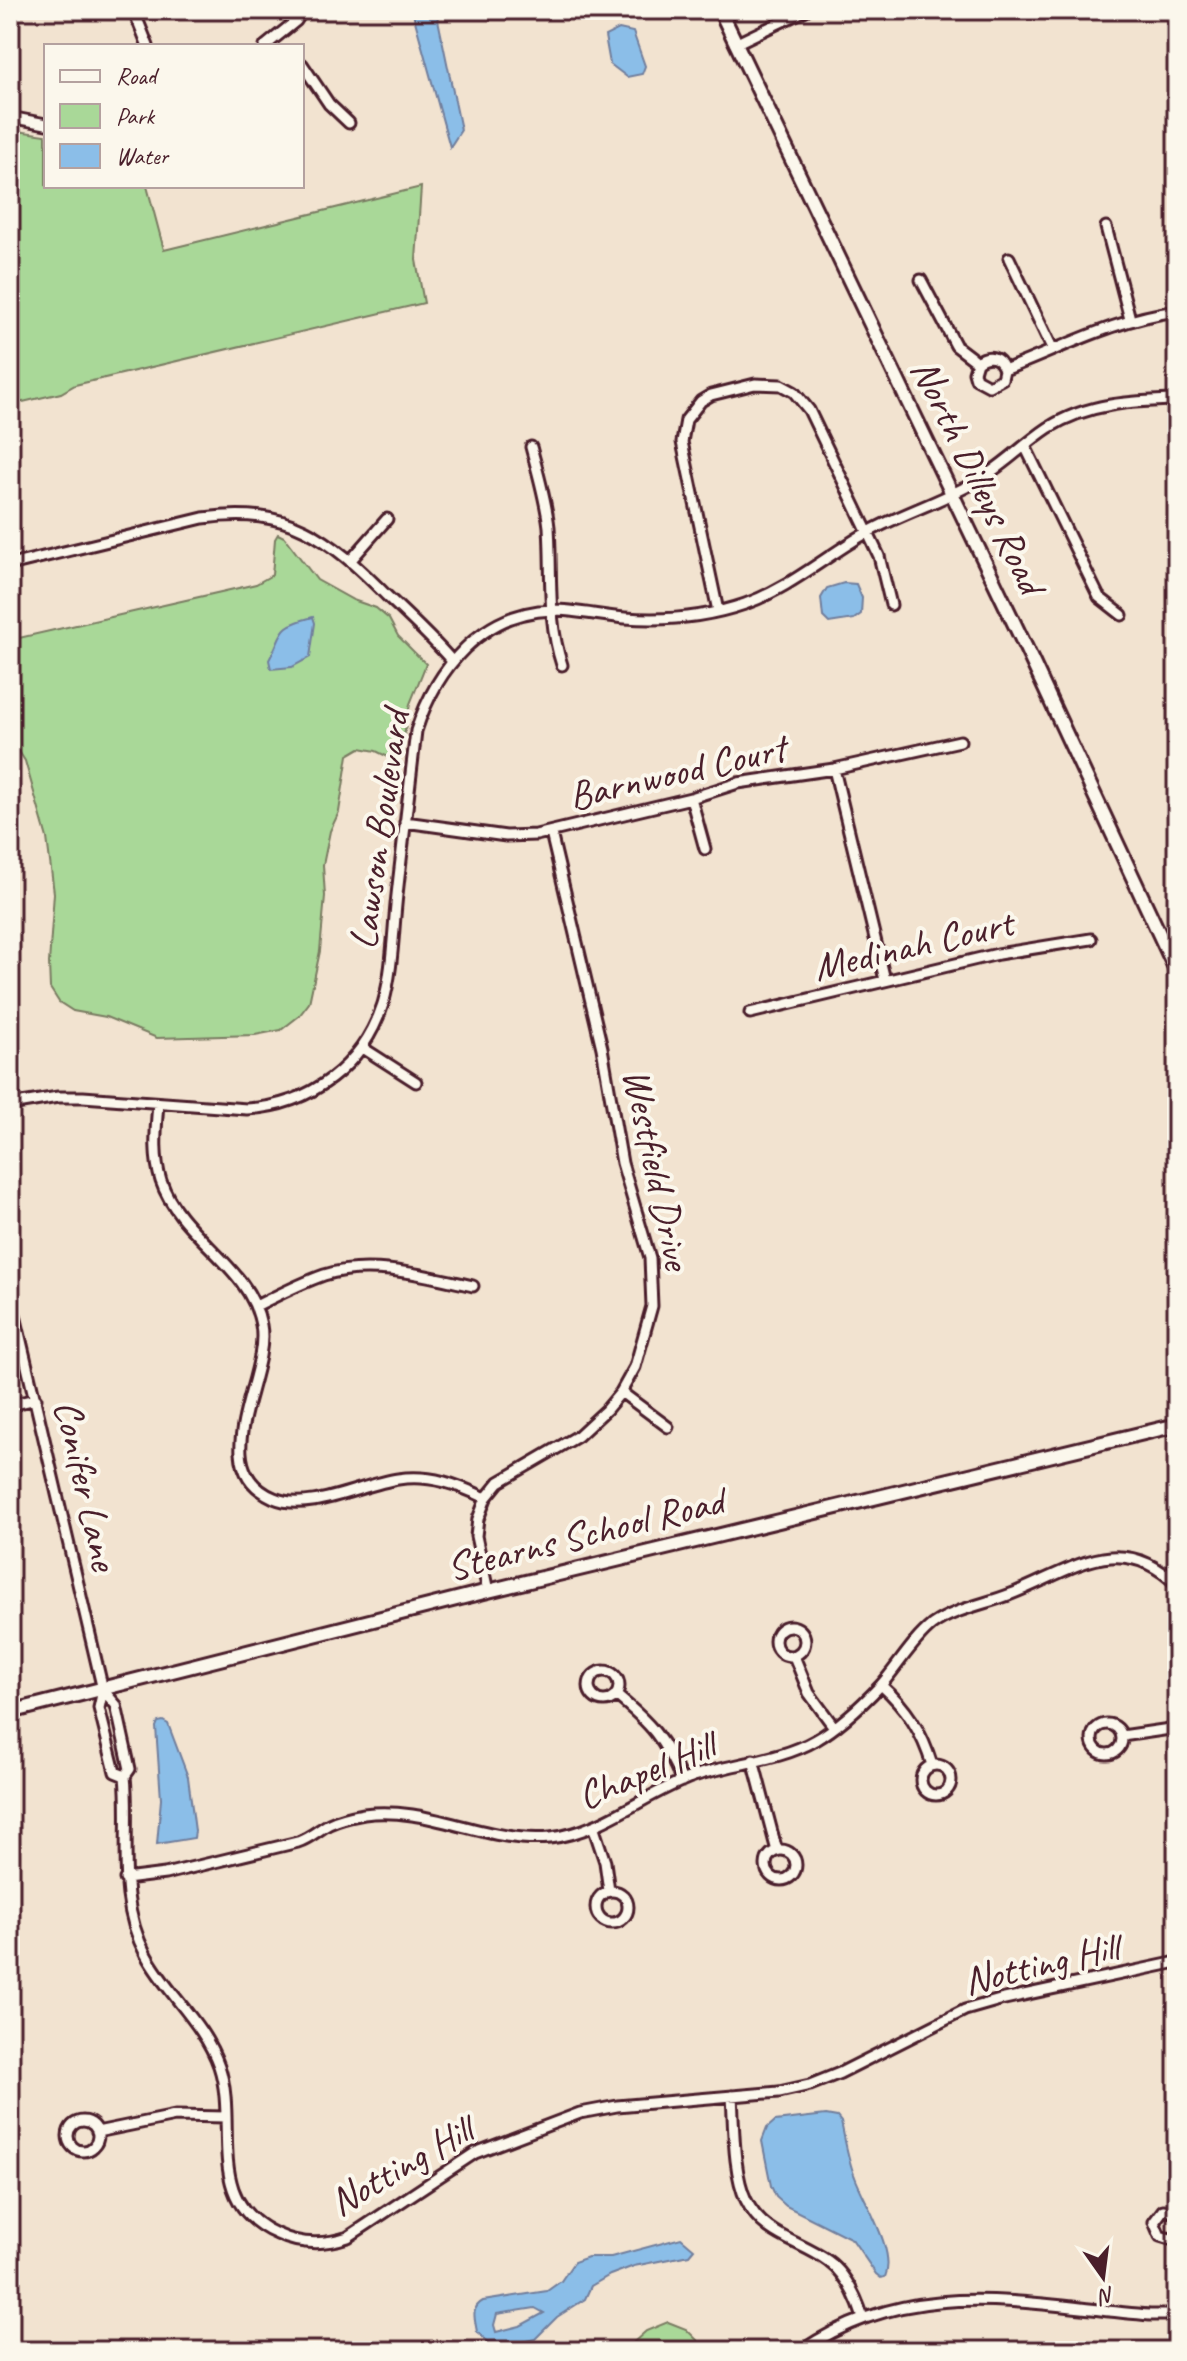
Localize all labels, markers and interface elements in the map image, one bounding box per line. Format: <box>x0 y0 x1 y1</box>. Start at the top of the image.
legend <box>44 44 304 188</box>
text: Road <box>116 61 160 91</box>
text: Park <box>116 101 156 131</box>
text: Water <box>116 141 171 171</box>
street label: North Dilleys Road <box>900 351 1059 607</box>
street label: Lawson Boulevard <box>338 702 421 952</box>
street label: Barnwood Court <box>564 722 796 821</box>
street label: Medinah Court <box>809 897 1021 992</box>
street label: Westfield Drive <box>611 1064 703 1277</box>
street label: Conifer Lane <box>42 1395 130 1578</box>
street label: Stearns School Road <box>442 1474 734 1592</box>
street label: Chapel Hill <box>570 1719 727 1821</box>
street label: Notting Hill <box>959 1921 1129 2006</box>
street label: Notting Hill <box>320 2102 487 2227</box>
north arrow <box>1063 2237 1143 2317</box>
text: N <box>1094 2280 1118 2311</box>

